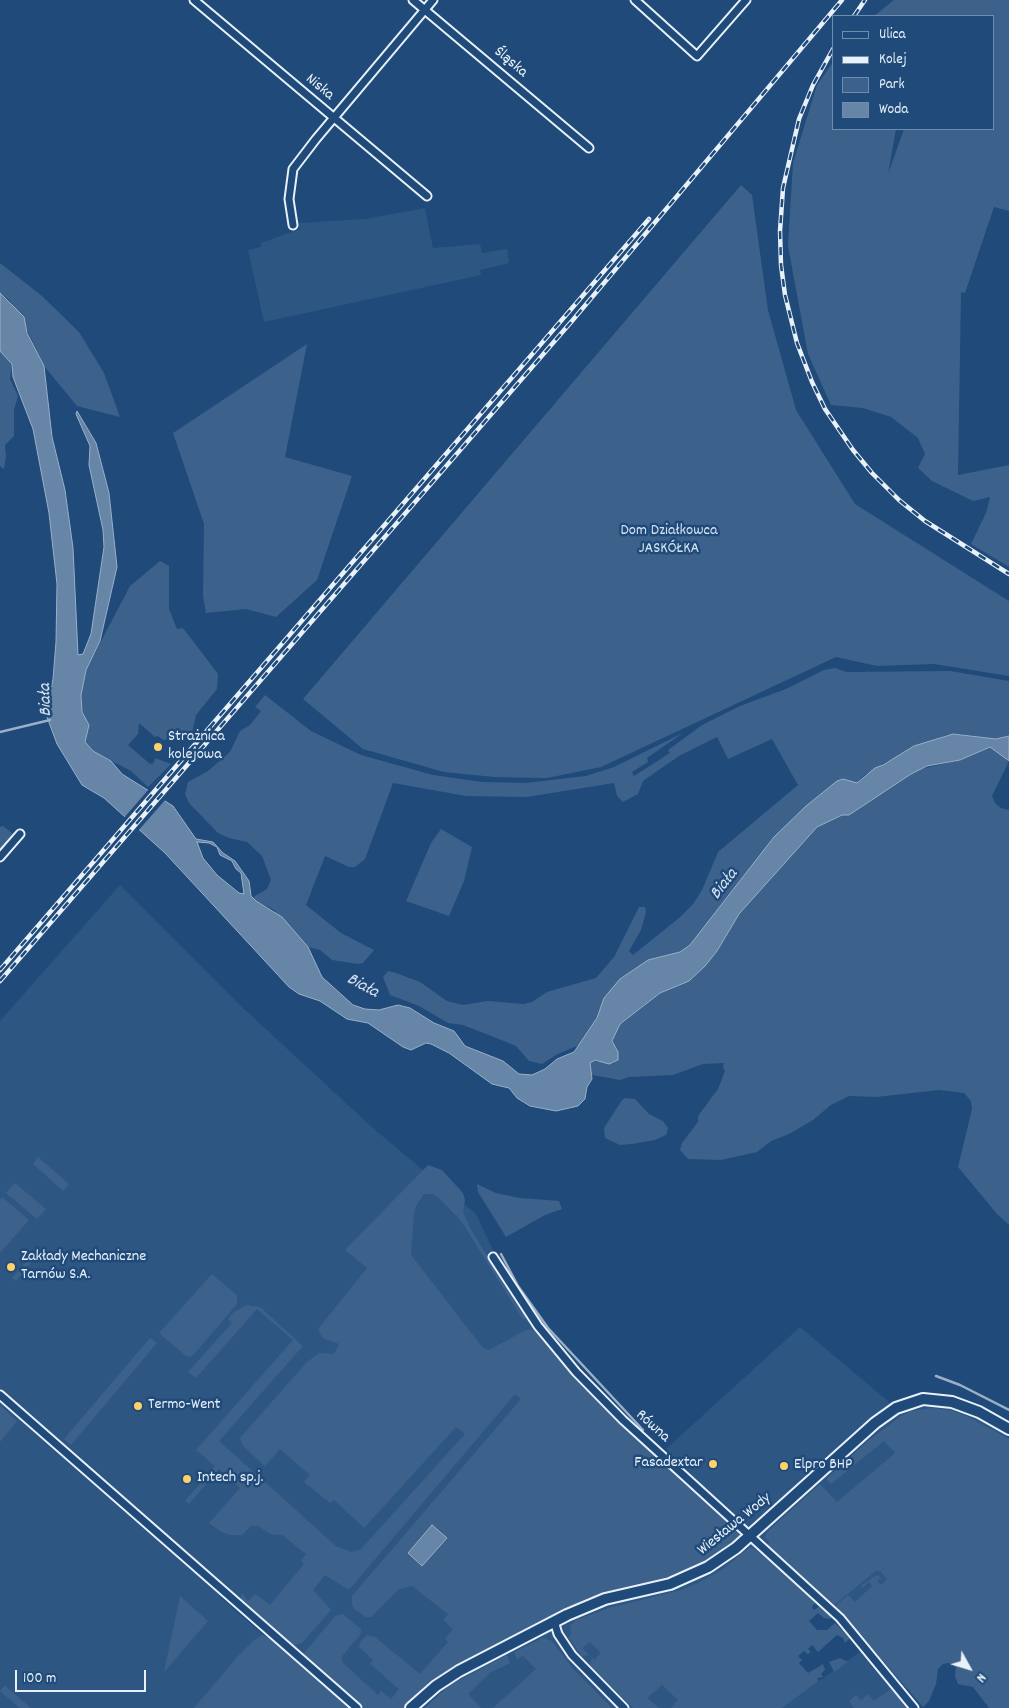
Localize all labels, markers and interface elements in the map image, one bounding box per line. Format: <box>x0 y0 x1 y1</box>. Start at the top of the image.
legend <box>832 15 994 130</box>
text: Ulica <box>879 24 906 46</box>
street label: Śląska <box>489 43 531 83</box>
text: Kolej <box>879 49 907 71</box>
street label: Niska <box>301 70 337 106</box>
text: Park <box>879 74 905 96</box>
text: Woda <box>879 99 908 121</box>
park label: Dom Działkowca JASKÓŁKA <box>621 522 717 560</box>
water label: Biała <box>36 683 58 717</box>
place label: Strażnica kolejowa <box>168 728 225 766</box>
marker: Strażnica kolejowa <box>152 741 164 753</box>
water label: Biała <box>706 865 744 905</box>
water label: Biała <box>342 970 382 1004</box>
place label: Zakłady Mechaniczne Tarnów S.A. <box>21 1248 146 1286</box>
marker: Zakłady Mechaniczne Tarnów S.A. <box>5 1261 17 1273</box>
place label: Termo-Went <box>148 1396 220 1416</box>
marker: Termo-Went <box>132 1400 144 1412</box>
street label: Równa <box>631 1406 673 1448</box>
place label: Fasadextar <box>634 1454 703 1474</box>
place label: Elpro BHP <box>794 1456 852 1476</box>
marker: Fasadextar <box>707 1458 719 1470</box>
marker: Elpro BHP <box>778 1460 790 1472</box>
place label: Intech sp.j. <box>197 1469 263 1489</box>
marker: Intech sp.j. <box>181 1473 193 1485</box>
street label: Wiesława Wody <box>694 1489 776 1561</box>
north arrow <box>944 1643 994 1693</box>
scale bar <box>18 1660 149 1692</box>
text: 100 m <box>23 1668 56 1690</box>
text: N <box>971 1668 991 1686</box>

